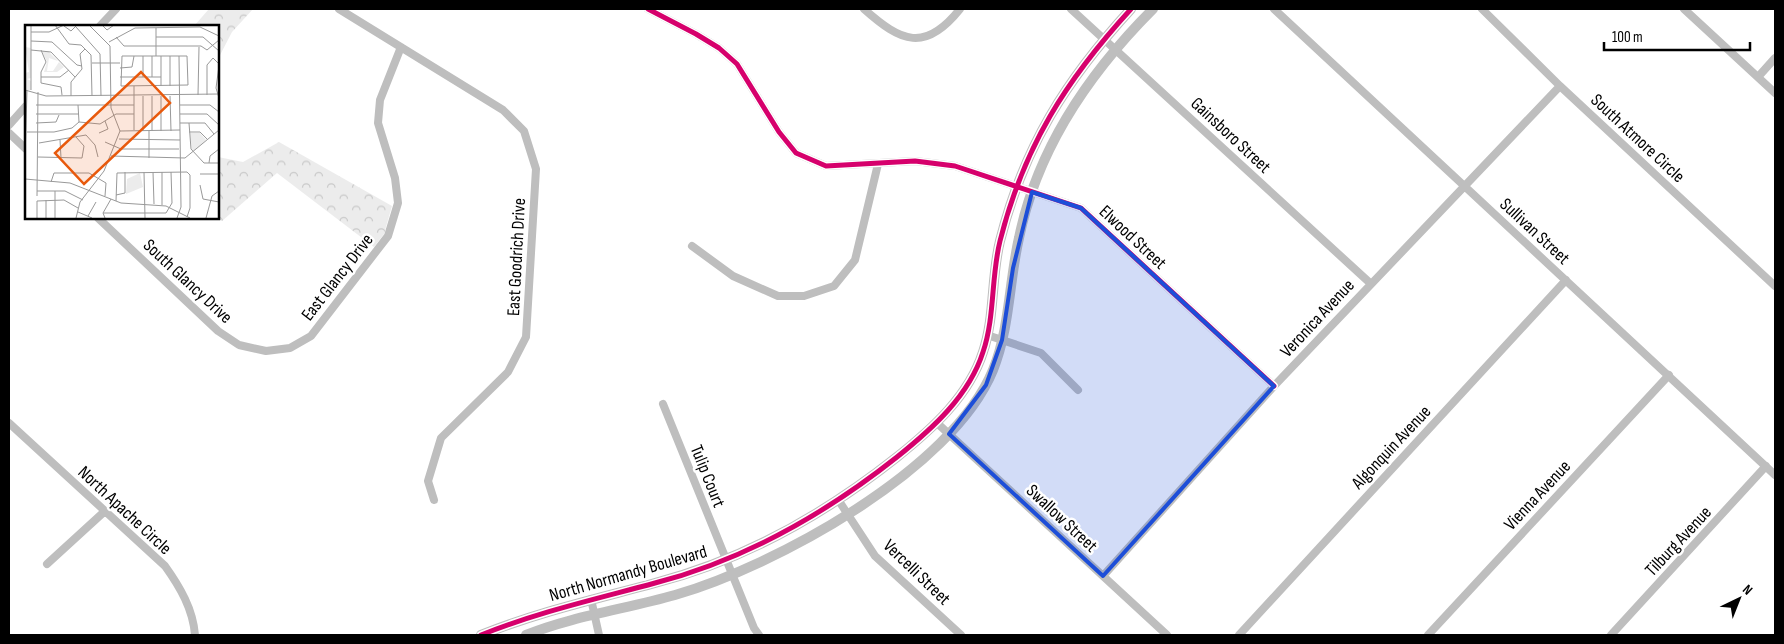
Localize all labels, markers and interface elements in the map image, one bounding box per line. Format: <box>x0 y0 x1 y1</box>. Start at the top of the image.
scale bar <box>1604 20 1750 52</box>
inset map <box>25 25 219 219</box>
text: 100 m <box>1612 28 1643 47</box>
street label: South Atmore Circle <box>1586 90 1689 187</box>
street label: Gainsboro Street <box>1186 93 1275 178</box>
street label: Sullivan Street <box>1495 194 1574 269</box>
street label: East Goodrich Drive <box>503 198 530 317</box>
street label: Elwood Street <box>1095 201 1171 274</box>
street label: East Glancy Drive <box>297 230 378 325</box>
street label: South Glancy Drive <box>139 235 237 328</box>
street label: Veronica Avenue <box>1276 275 1359 362</box>
street label: Algonquin Avenue <box>1347 401 1435 494</box>
street label: Tulip Court <box>686 442 730 511</box>
street label: Vienna Avenue <box>1500 456 1575 535</box>
street label: North Apache Circle <box>74 462 176 559</box>
street label: Swallow Street <box>1022 480 1102 557</box>
street label: Tilburg Avenue <box>1641 502 1716 581</box>
street label: Vercelli Street <box>879 535 955 610</box>
street label: North Normandy Boulevard <box>547 541 709 606</box>
north arrow <box>1714 574 1764 624</box>
text: N <box>1739 581 1756 599</box>

